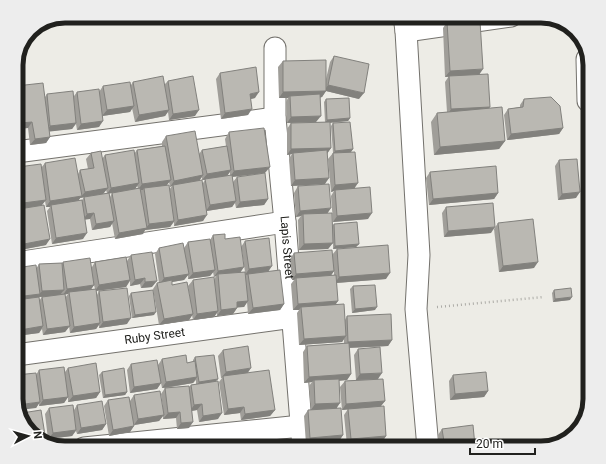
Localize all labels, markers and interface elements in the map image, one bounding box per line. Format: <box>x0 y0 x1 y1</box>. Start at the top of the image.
street label: Lapis Street <box>277 215 297 280</box>
street label: Ruby Street <box>123 325 186 347</box>
north arrow <box>8 416 48 456</box>
text: N <box>31 430 44 440</box>
scale bar <box>470 430 535 456</box>
text: 20 m <box>476 437 503 451</box>

